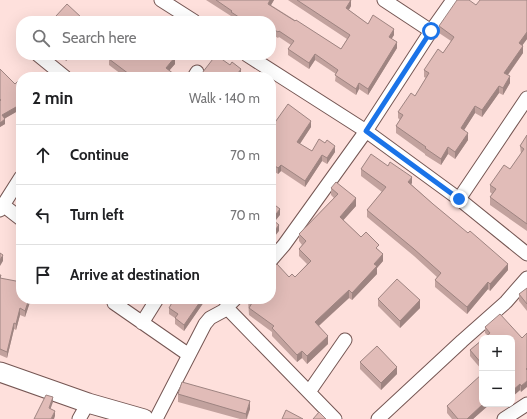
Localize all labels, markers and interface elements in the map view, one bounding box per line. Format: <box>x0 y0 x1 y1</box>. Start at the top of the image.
search box <box>16 16 276 60</box>
route start <box>422 22 440 40</box>
icon: search <box>30 27 52 49</box>
text: Search here <box>62 29 137 47</box>
text: 2 min <box>32 88 73 108</box>
text: Walk · 140 m <box>189 90 260 106</box>
icon: ahead <box>32 144 54 166</box>
text: Continue <box>70 146 129 164</box>
text: 70 m <box>230 147 260 163</box>
route end <box>450 190 468 208</box>
icon: left <box>32 204 54 226</box>
text: Turn left <box>70 206 124 224</box>
text: 70 m <box>230 207 260 223</box>
icon: arrive <box>32 264 54 286</box>
text: Arrive at destination <box>70 266 200 284</box>
map controls <box>479 335 515 407</box>
button: + <box>479 335 515 371</box>
button: − <box>479 371 515 407</box>

